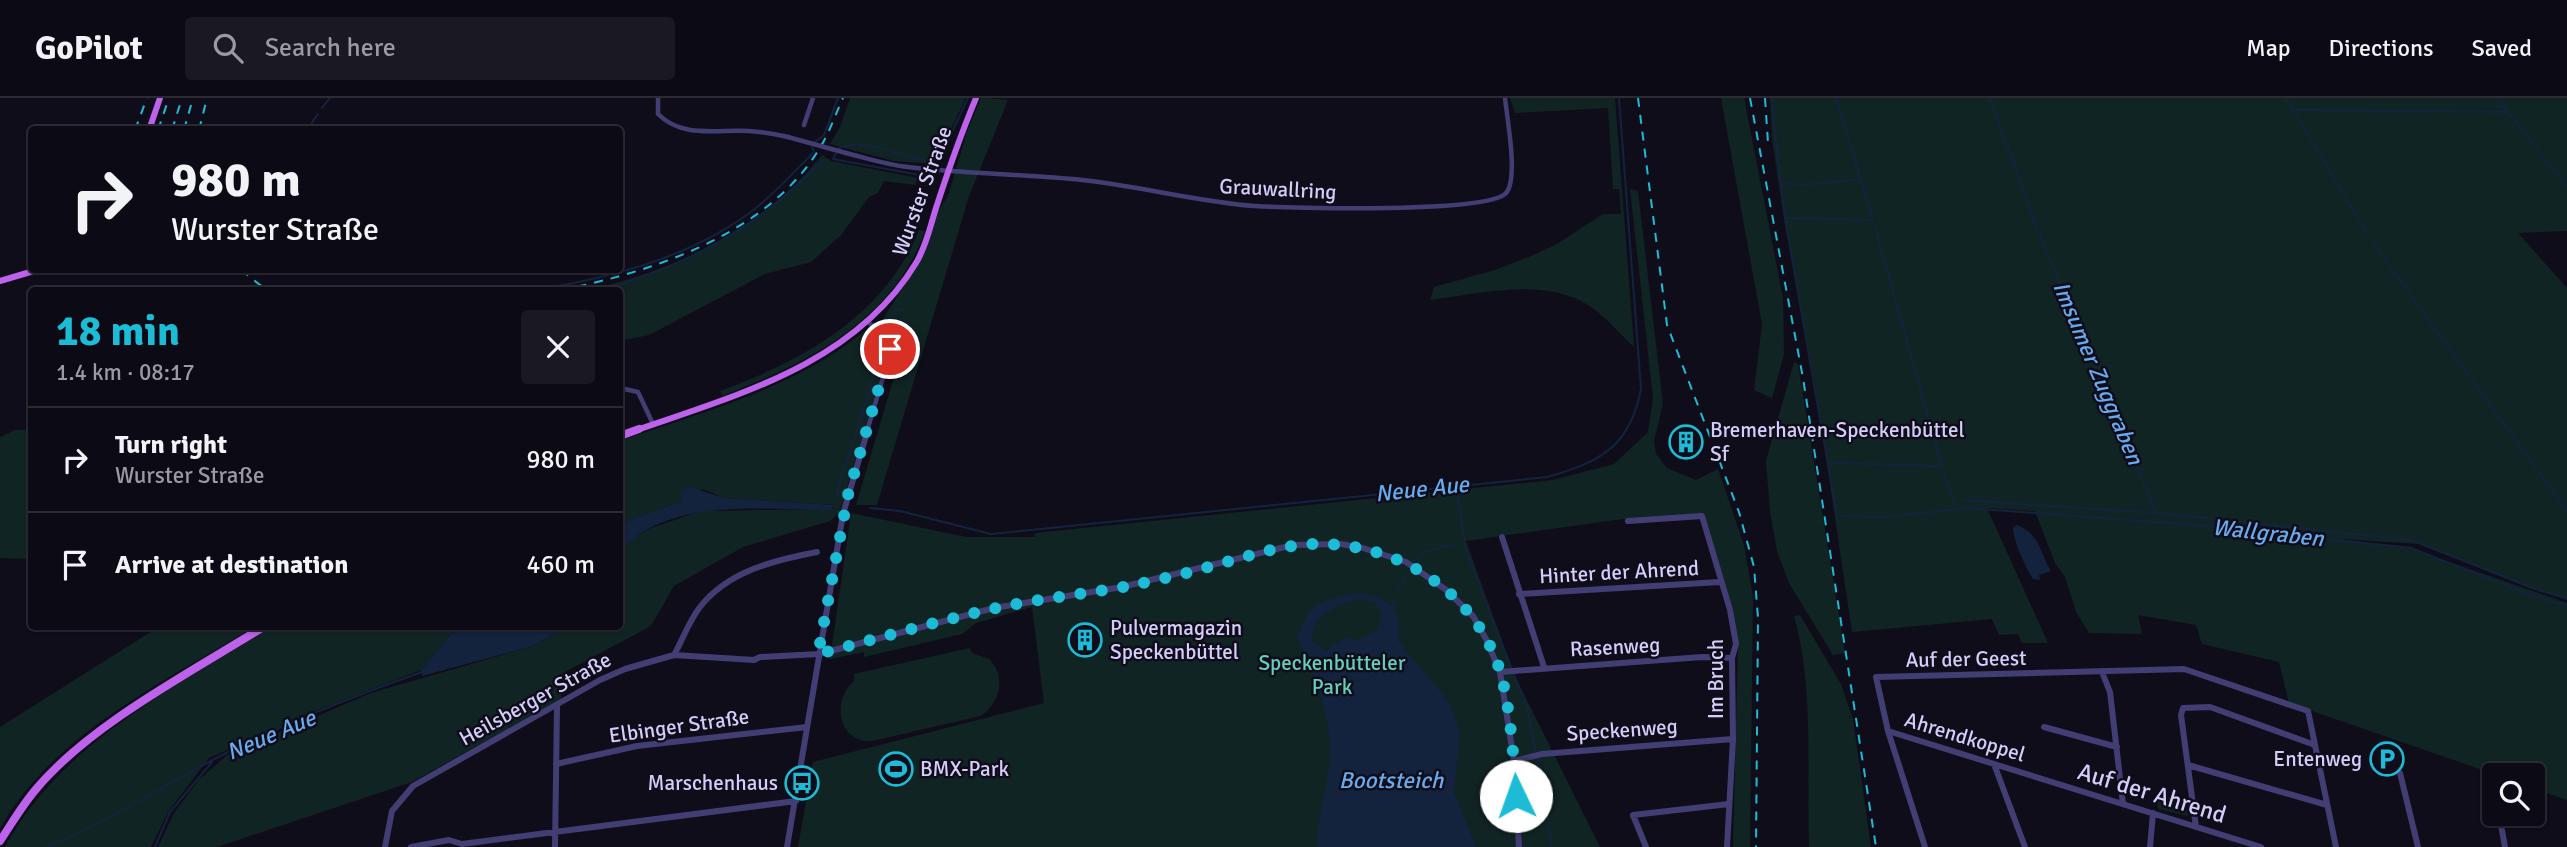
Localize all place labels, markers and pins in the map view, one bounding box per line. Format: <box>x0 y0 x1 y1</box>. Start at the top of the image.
pin <box>860 319 920 379</box>
place label: Bremerhaven-Speckenbüttel Sf <box>1710 417 1965 467</box>
building icon: Bremerhaven-Speckenbüttel Sf <box>1667 423 1705 461</box>
place label: Pulvermagazin Speckenbüttel <box>1110 615 1242 665</box>
building icon: Pulvermagazin Speckenbüttel <box>1066 621 1104 659</box>
parking icon: Entenweg <box>2368 740 2406 778</box>
place label: Entenweg <box>2273 746 2362 772</box>
sports icon: BMX-Park <box>877 750 915 788</box>
place label: BMX-Park <box>920 756 1009 782</box>
bus stop icon: Marschenhaus <box>783 764 821 802</box>
place label: Marschenhaus <box>647 770 778 796</box>

